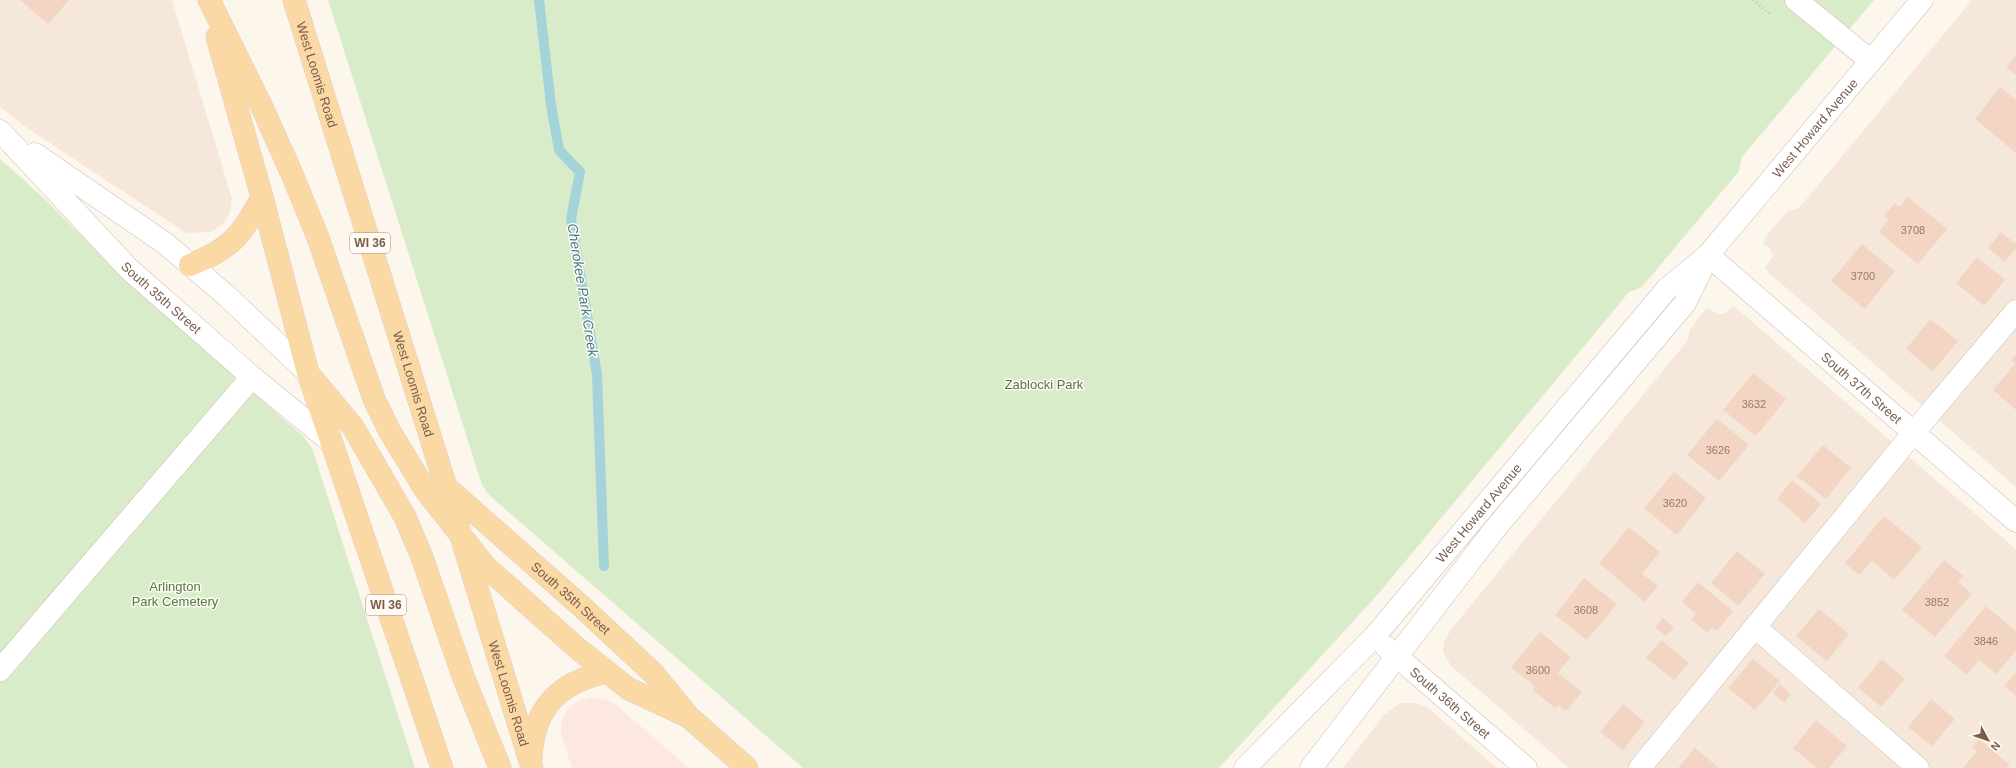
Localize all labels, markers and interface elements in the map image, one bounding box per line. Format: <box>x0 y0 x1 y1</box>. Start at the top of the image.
street label: West Loomis Road <box>294 20 341 129</box>
street label: West Howard Avenue <box>1769 75 1860 180</box>
water label: Cherokee Park Creek <box>565 222 602 359</box>
house number: 3708 <box>1901 224 1925 236</box>
road number: WI 36 <box>350 233 390 253</box>
street label: South 35th Street <box>118 258 205 337</box>
house number: 3700 <box>1851 270 1875 282</box>
street label: West Loomis Road <box>390 329 437 438</box>
street label: South 37th Street <box>1818 349 1905 427</box>
park label: Zablocki Park <box>1005 377 1084 392</box>
house number: 3632 <box>1742 398 1766 410</box>
house number: 3626 <box>1706 444 1730 456</box>
street label: West Howard Avenue <box>1433 460 1524 565</box>
house number: 3620 <box>1663 497 1687 509</box>
street label: South 35th Street <box>528 558 614 637</box>
park label: Arlington Park Cemetery <box>132 579 219 609</box>
road number: WI 36 <box>366 595 406 615</box>
house number: 3852 <box>1925 596 1949 608</box>
house number: 3608 <box>1574 604 1598 616</box>
house number: 3846 <box>1974 635 1998 647</box>
street label: West Loomis Road <box>486 639 532 748</box>
street label: South 36th Street <box>1407 664 1494 742</box>
house number: 3600 <box>1526 664 1550 676</box>
north arrow <box>1968 720 2008 760</box>
text: N <box>1988 740 2003 753</box>

